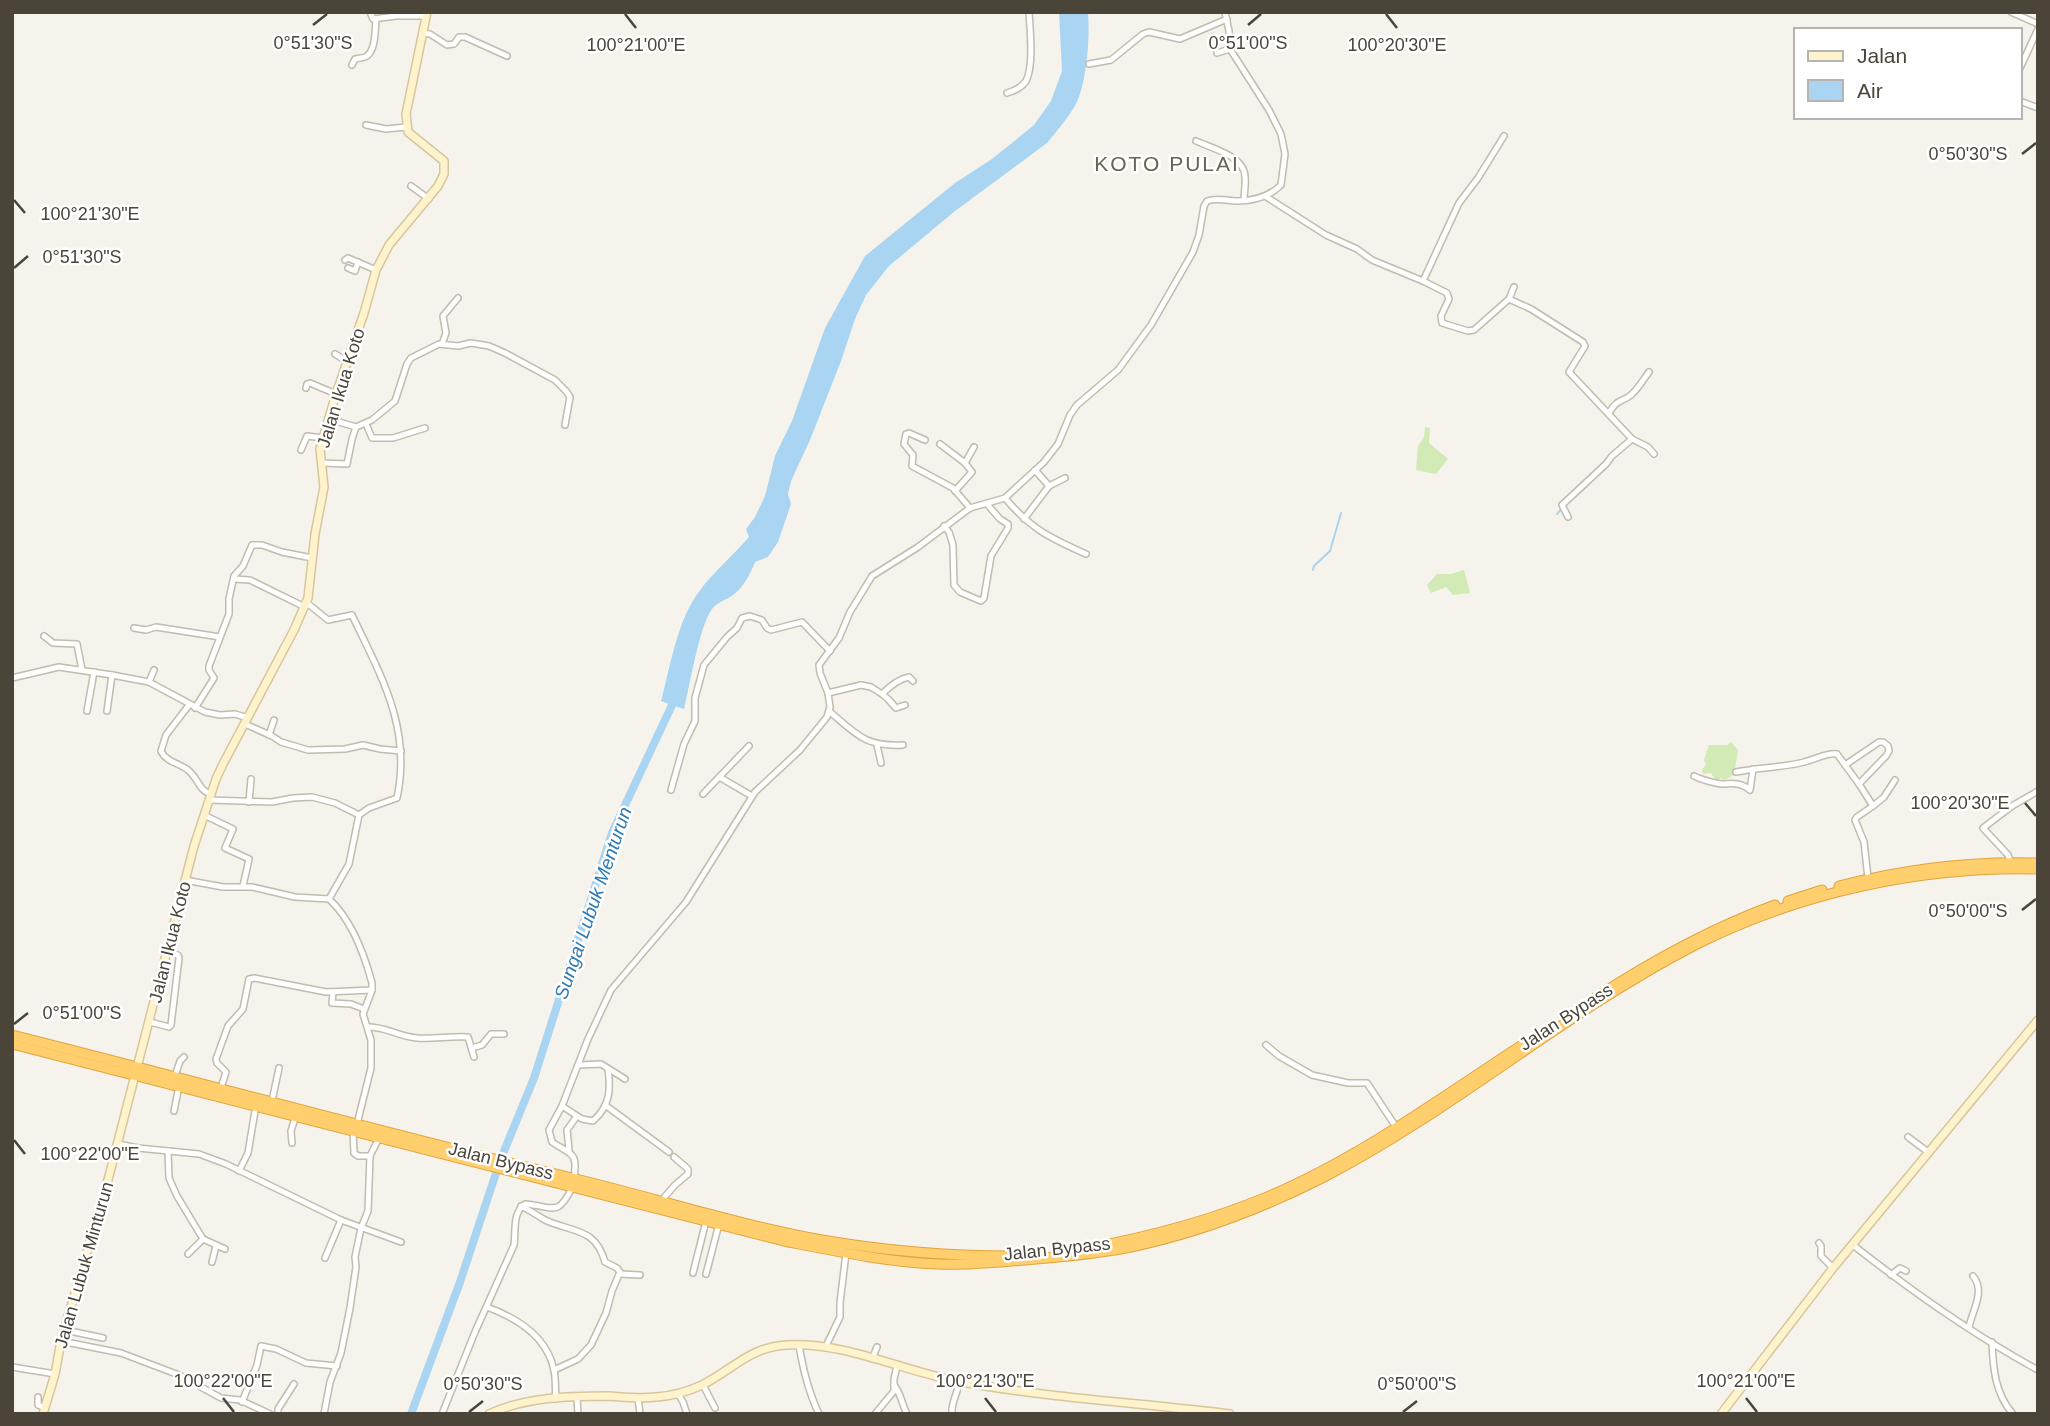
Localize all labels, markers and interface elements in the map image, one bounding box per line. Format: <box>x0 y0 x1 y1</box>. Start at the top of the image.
legend <box>1794 28 2022 119</box>
text: 0°51'30"S <box>273 33 353 53</box>
text: 0°51'00"S <box>1208 33 1288 53</box>
text: 100°21'00"E <box>586 35 686 55</box>
text: 100°20'30"E <box>1347 35 1447 55</box>
text: Jalan <box>1857 44 1907 67</box>
text: Air <box>1857 79 1883 102</box>
text: 0°50'30"S <box>1928 144 2008 164</box>
district label: KOTO PULAI <box>1094 152 1240 175</box>
text: 100°21'30"E <box>40 204 140 224</box>
text: 0°51'30"S <box>42 247 122 267</box>
street label: Jalan Ikua Koto <box>313 326 369 450</box>
text: 100°20'30"E <box>1910 793 2010 813</box>
water label: Sungai Lubuk Menturun <box>550 804 636 1002</box>
street label: Jalan Ikua Koto <box>145 879 195 1005</box>
text: 0°50'00"S <box>1928 901 2008 921</box>
street label: Jalan Bypass <box>1516 979 1616 1055</box>
text: 0°51'00"S <box>42 1003 122 1023</box>
street label: Jalan Bypass <box>447 1138 555 1184</box>
text: 100°22'00"E <box>40 1144 140 1164</box>
street label: Jalan Lubuk Minturun <box>51 1180 117 1350</box>
street label: Jalan Bypass <box>1003 1233 1111 1265</box>
text: 100°22'00"E <box>173 1371 273 1391</box>
text: 100°21'30"E <box>935 1371 1035 1391</box>
text: 100°21'00"E <box>1696 1371 1796 1391</box>
text: 0°50'30"S <box>443 1374 523 1394</box>
text: 0°50'00"S <box>1377 1374 1457 1394</box>

